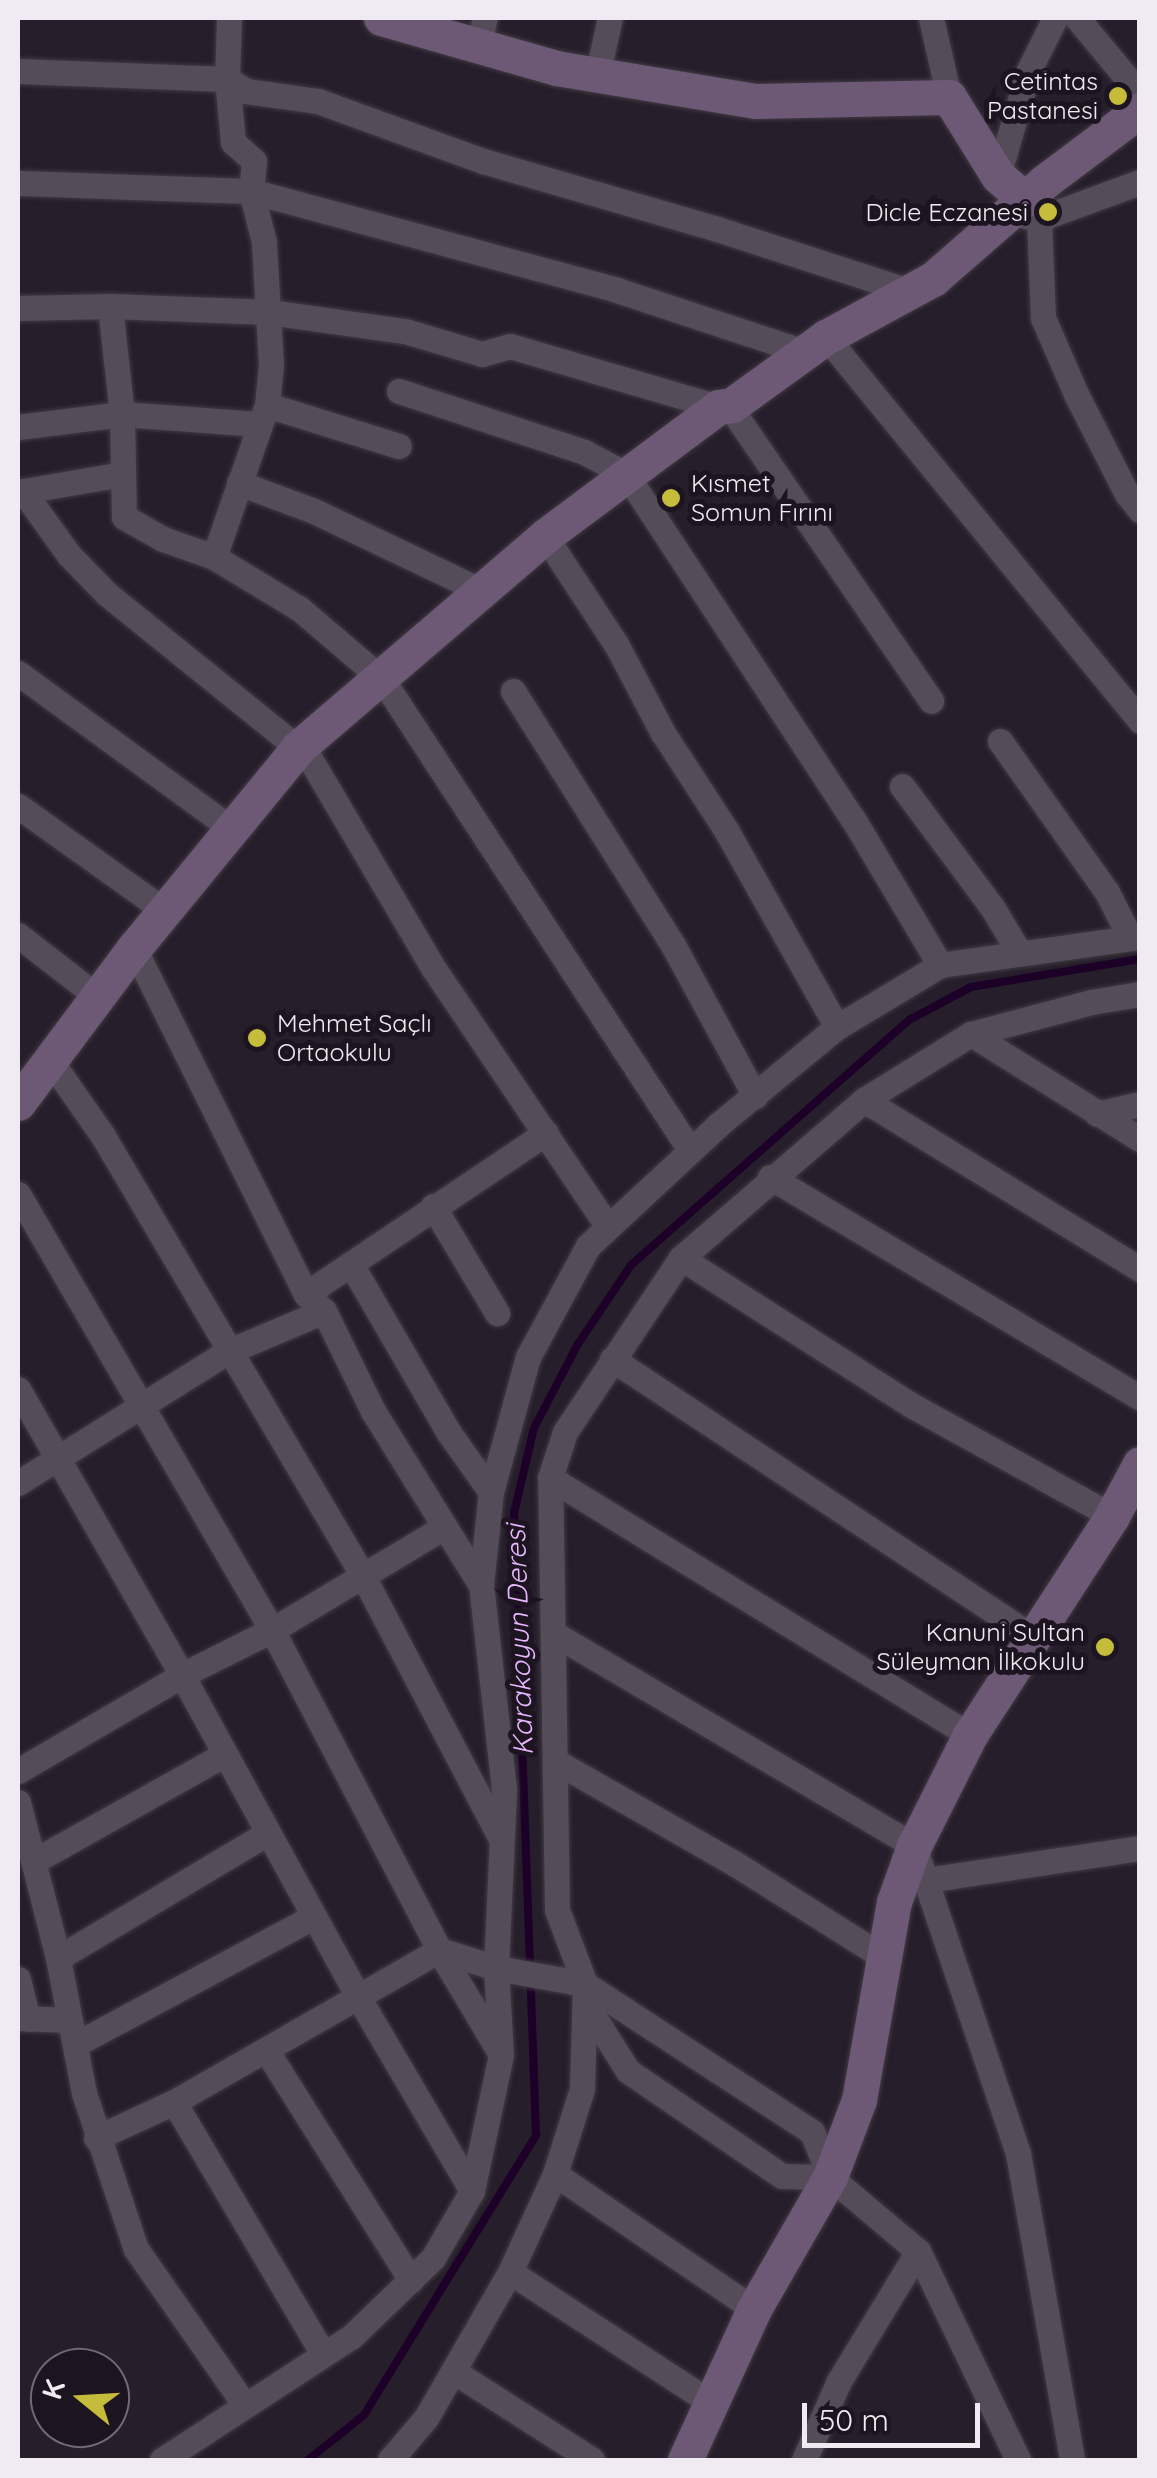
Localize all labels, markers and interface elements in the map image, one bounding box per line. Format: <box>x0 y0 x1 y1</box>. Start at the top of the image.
place label: Cetintas Pastanesi <box>987 67 1098 126</box>
marker: Cetintas Pastanesi <box>1107 85 1129 107</box>
place label: Dicle Eczanesi <box>865 197 1028 227</box>
marker: Dicle Eczanesi <box>1037 201 1059 223</box>
place label: Kısmet Somun Fırını <box>691 469 833 528</box>
marker: Kısmet Somun Fırını <box>660 487 682 509</box>
place label: Mehmet Saçlı Ortaokulu <box>277 1009 431 1068</box>
marker: Mehmet Saçlı Ortaokulu <box>246 1027 268 1049</box>
water label: Karakoyun Deresi <box>498 1524 540 1756</box>
place label: Kanuni Sultan Süleyman İlkokulu <box>877 1618 1085 1677</box>
marker: Kanuni Sultan Süleyman İlkokulu <box>1094 1636 1116 1658</box>
north arrow <box>30 2348 130 2448</box>
text: K <box>33 2375 72 2403</box>
scale bar <box>807 2383 984 2445</box>
text: 50 m <box>819 2401 889 2439</box>

